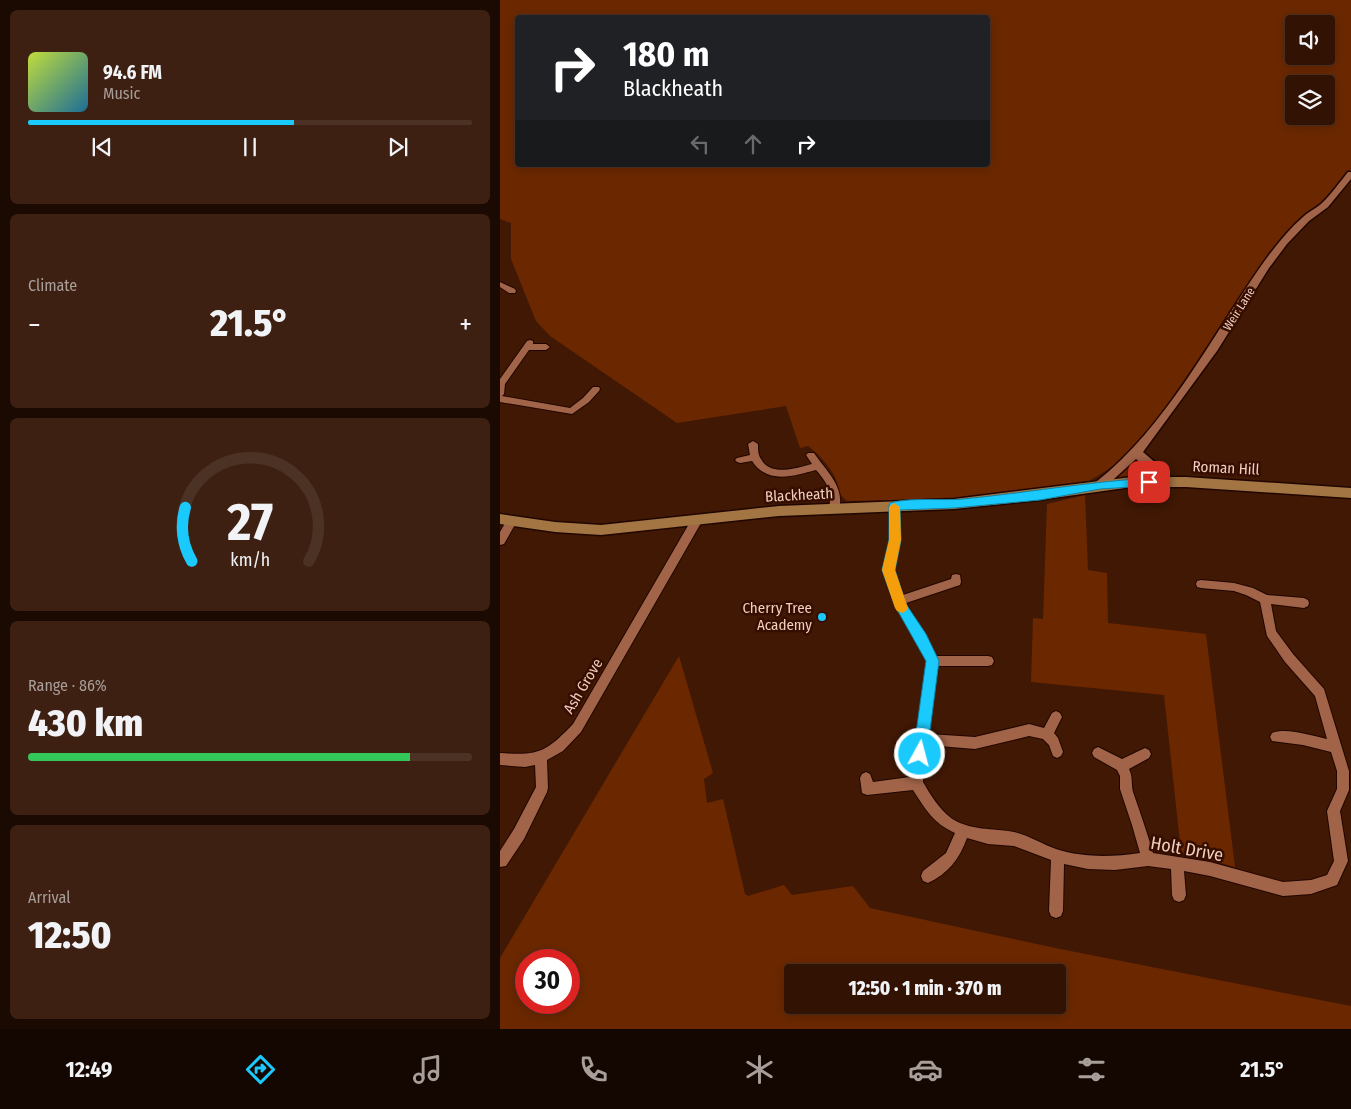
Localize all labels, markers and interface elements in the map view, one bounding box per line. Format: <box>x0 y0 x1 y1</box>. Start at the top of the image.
map controls <box>1285 15 1335 125</box>
button: sound <box>1285 15 1335 65</box>
text: 180 m <box>623 33 709 75</box>
icon: right <box>540 35 605 100</box>
text: 94.6 FM <box>103 61 162 84</box>
text: Blackheath <box>623 75 723 102</box>
button: layers <box>1285 75 1335 125</box>
text: Music <box>103 84 140 103</box>
icon: left <box>686 130 714 158</box>
icon: ahead <box>739 130 767 158</box>
icon: right <box>792 130 820 158</box>
icon: previous <box>88 133 116 161</box>
icon: pause <box>236 133 264 161</box>
icon: next <box>384 133 412 161</box>
text: Climate <box>28 276 77 295</box>
street label: Weir Lane <box>1220 285 1258 333</box>
text: 21.5° <box>210 300 290 346</box>
text: − <box>28 308 41 341</box>
text: + <box>459 308 472 341</box>
street label: Roman Hill <box>1192 457 1260 479</box>
pin <box>1128 461 1170 503</box>
icon: arrive <box>1135 468 1163 496</box>
street label: Blackheath <box>764 484 834 506</box>
text: 27 <box>226 491 273 554</box>
text: km/h <box>230 549 270 571</box>
place label: Cherry Tree Academy <box>742 599 812 634</box>
marker: Cherry Tree Academy <box>816 611 828 623</box>
street label: Ash Grove <box>560 655 606 717</box>
text: Range · 86% <box>28 676 107 695</box>
text: 430 km <box>28 700 143 746</box>
position arrow <box>893 727 945 779</box>
street label: Holt Drive <box>1149 832 1225 866</box>
text: Arrival <box>28 888 70 907</box>
text: 12:50 <box>28 912 112 958</box>
speed limit sign: 30 <box>515 949 580 1014</box>
text: 12:50 · 1 min · 370 m <box>849 977 1001 1000</box>
icon: directions <box>243 1052 278 1087</box>
icon: music <box>410 1052 445 1087</box>
icon: phone <box>576 1052 611 1087</box>
icon: climate <box>742 1052 777 1087</box>
icon: car <box>908 1052 943 1087</box>
icon: filters <box>1074 1052 1109 1087</box>
text: 12:49 <box>66 1056 112 1083</box>
text: 21.5° <box>1240 1056 1285 1083</box>

